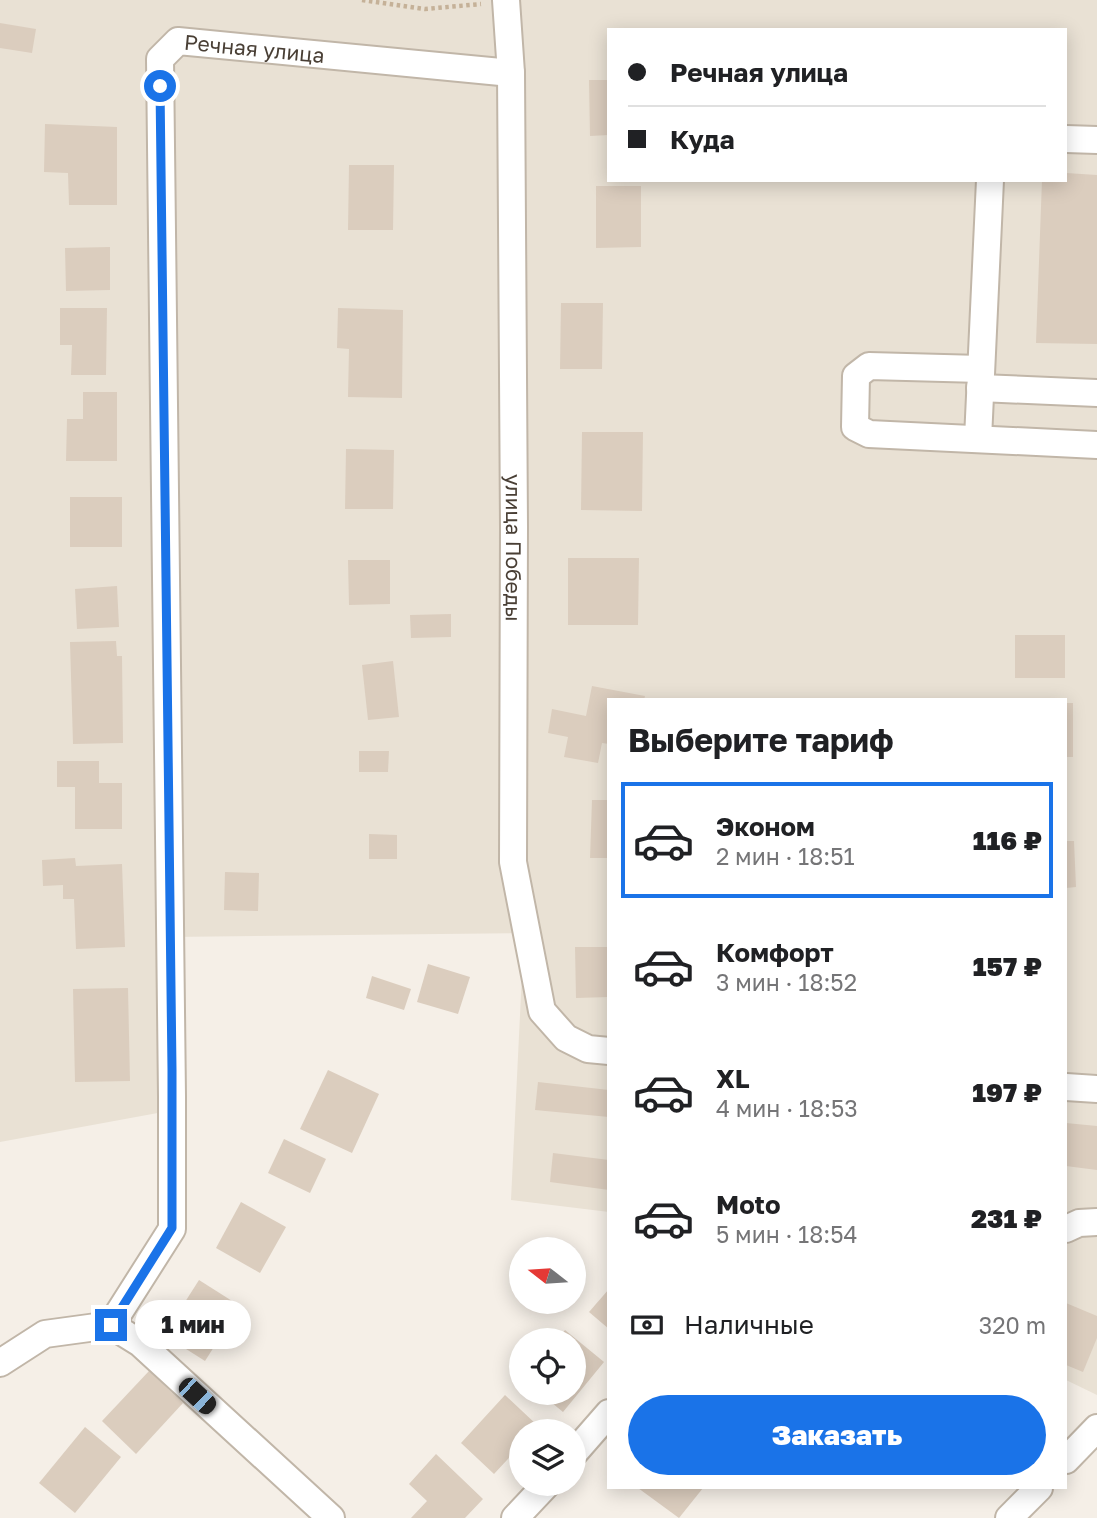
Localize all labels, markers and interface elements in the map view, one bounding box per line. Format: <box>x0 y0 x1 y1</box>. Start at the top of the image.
street label: Речная улица <box>183 29 326 68</box>
text: Речная улица <box>670 57 848 88</box>
route start <box>144 70 176 102</box>
text: Куда <box>670 124 735 155</box>
street label: улица Победы <box>501 474 527 622</box>
text: Выберите тариф <box>628 721 894 759</box>
icon: car <box>632 809 695 872</box>
text: Эконом <box>716 811 815 842</box>
text: 116 ₽ <box>973 825 1042 856</box>
text: 2 мин · 18:51 <box>716 842 855 870</box>
icon: car <box>632 935 695 998</box>
text: Комфорт <box>716 937 834 968</box>
text: 157 ₽ <box>973 951 1042 982</box>
text: 3 мин · 18:52 <box>716 968 857 996</box>
icon: car <box>632 1061 695 1124</box>
text: XL <box>716 1063 750 1094</box>
text: 197 ₽ <box>972 1077 1042 1108</box>
text: 4 мин · 18:53 <box>716 1094 858 1122</box>
icon: car <box>632 1187 695 1250</box>
text: Moto <box>716 1189 781 1220</box>
text: 231 ₽ <box>971 1203 1042 1234</box>
text: 5 мин · 18:54 <box>716 1220 858 1248</box>
north arrow <box>509 1237 586 1314</box>
map controls <box>509 1237 586 1496</box>
callout: 1 мин <box>136 1300 251 1350</box>
icon: cash <box>628 1306 666 1344</box>
route end <box>95 1309 127 1341</box>
text: Наличные <box>684 1309 814 1340</box>
text: 1 мин <box>161 1310 225 1338</box>
text: 320 m <box>979 1311 1046 1339</box>
button: locate <box>509 1328 586 1405</box>
car <box>175 1374 220 1418</box>
button: Заказать <box>628 1395 1046 1475</box>
button: layers <box>509 1419 586 1496</box>

